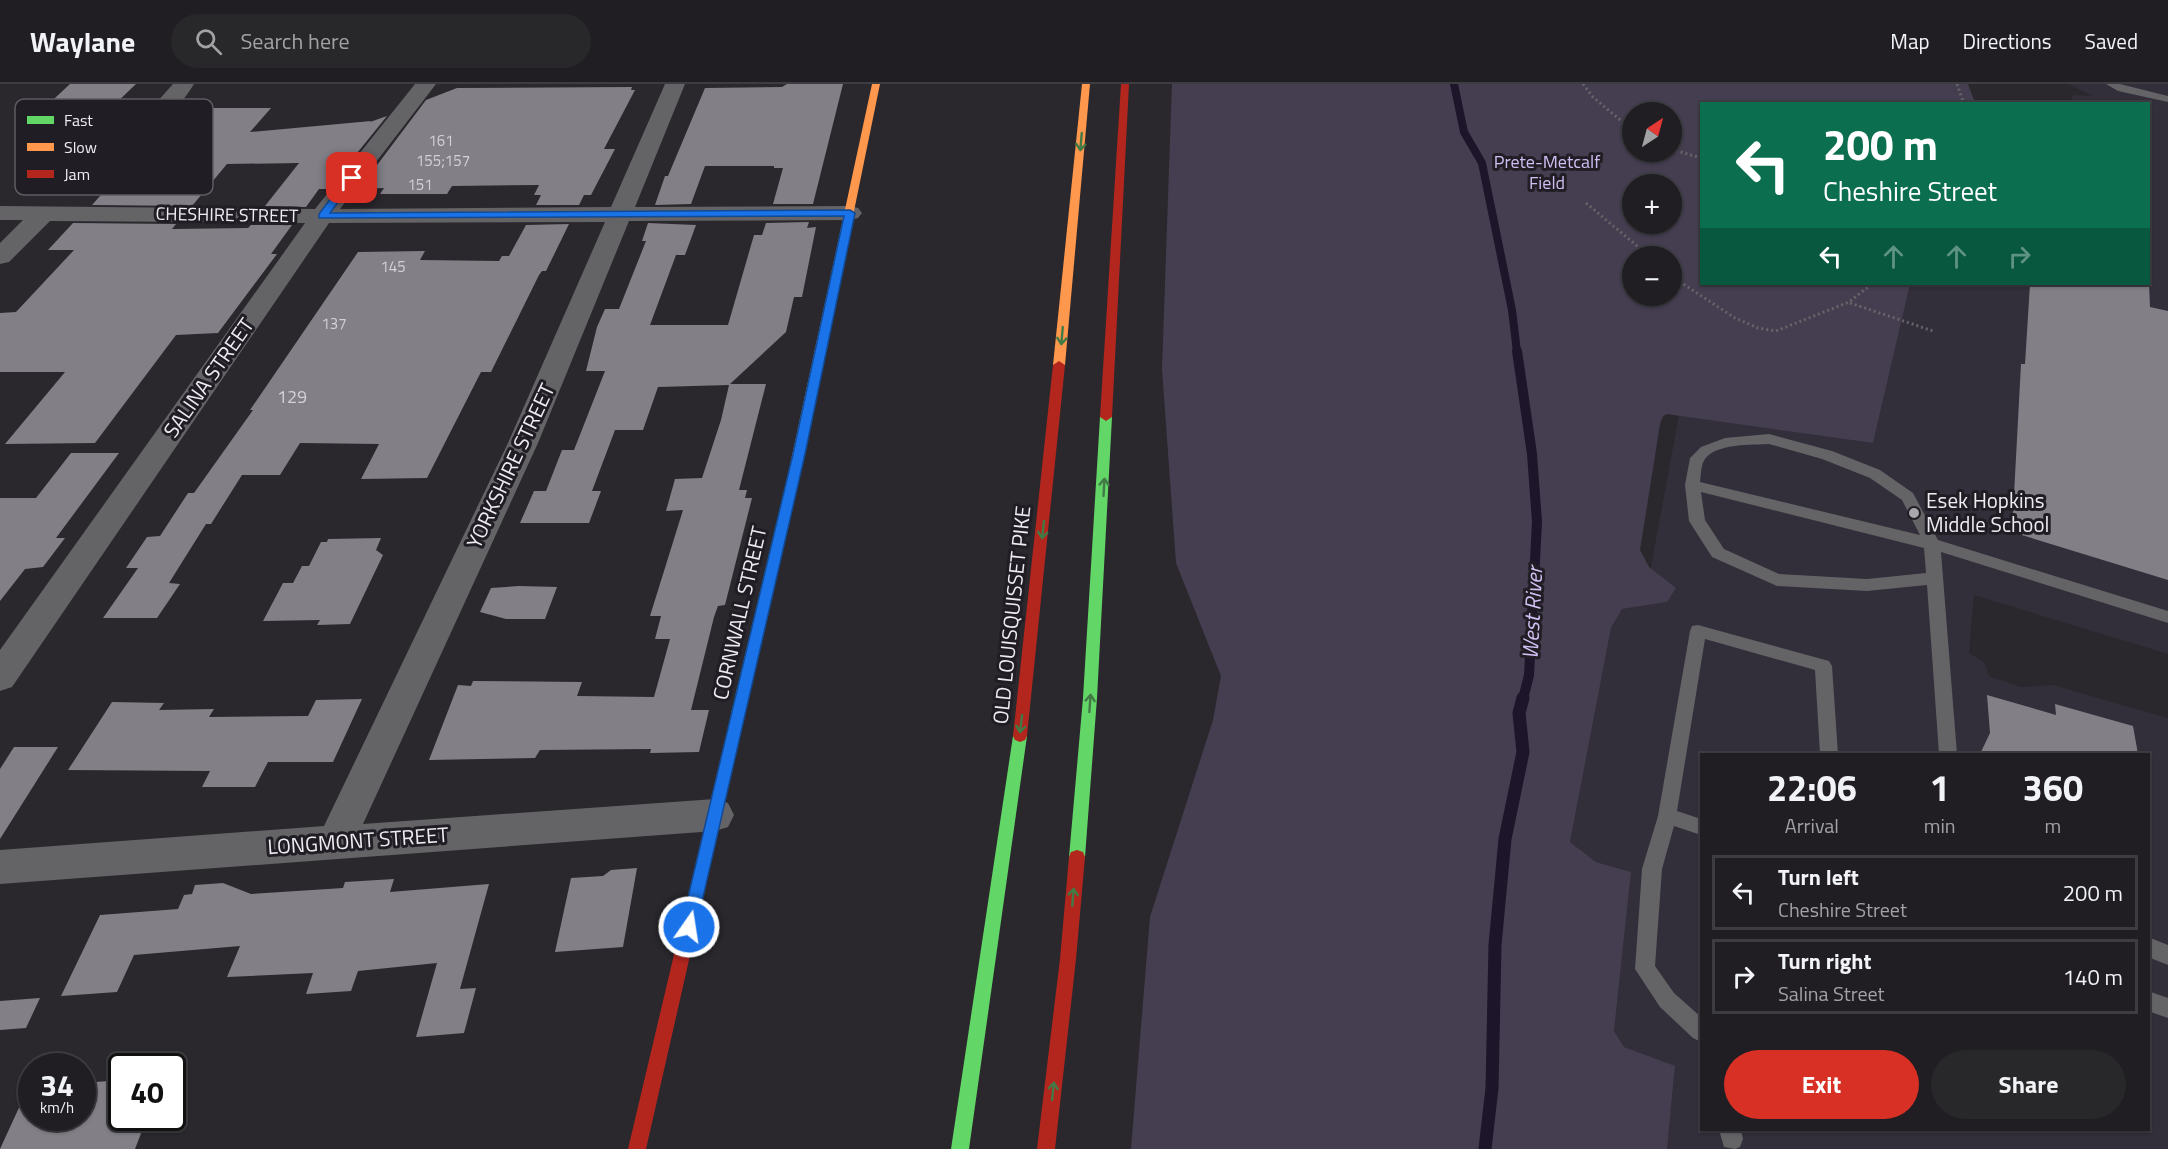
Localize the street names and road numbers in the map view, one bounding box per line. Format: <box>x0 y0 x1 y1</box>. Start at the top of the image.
street label: CHESHIRE STREET <box>155 200 299 229</box>
street label: SALINA STREET <box>155 311 261 444</box>
street label: YORKSHIRE STREET <box>458 378 562 553</box>
street label: OLD LOUISQUISSET PIKE <box>984 504 1038 726</box>
street label: CORNWALL STREET <box>704 523 775 703</box>
street label: LONGMONT STREET <box>266 818 450 862</box>

